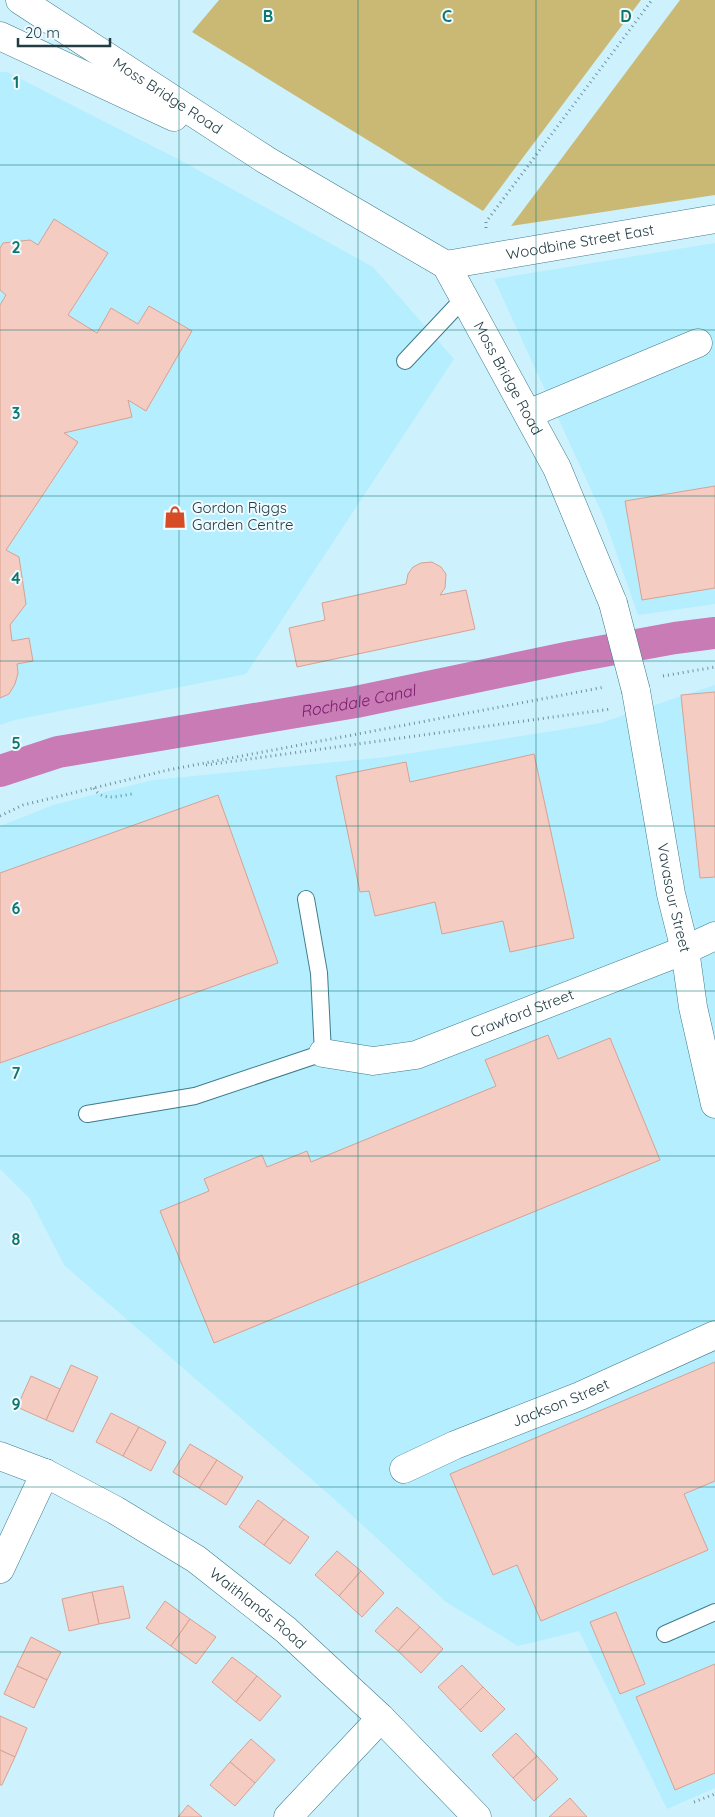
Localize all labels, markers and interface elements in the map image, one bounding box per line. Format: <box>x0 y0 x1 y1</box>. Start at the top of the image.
text: B <box>263 6 273 26</box>
text: C <box>442 6 452 26</box>
text: D <box>620 6 632 26</box>
scale bar <box>18 15 110 47</box>
text: 20 m <box>25 23 60 42</box>
street label: Moss Bridge Road <box>110 53 226 138</box>
text: 1 <box>13 72 19 92</box>
street label: Woodbine Street East <box>504 220 655 264</box>
text: 2 <box>11 237 21 257</box>
street label: Moss Bridge Road <box>470 318 547 438</box>
text: 3 <box>12 403 20 423</box>
place label: Gordon Riggs Garden Centre <box>192 498 293 534</box>
shop icon: Gordon Riggs Garden Centre <box>162 504 188 530</box>
text: 4 <box>11 568 21 588</box>
water label: Rochdale Canal <box>298 679 419 721</box>
text: 5 <box>11 733 21 753</box>
street label: Vavasour Street <box>653 841 695 954</box>
text: 6 <box>12 898 21 918</box>
street label: Crawford Street <box>468 984 576 1042</box>
text: 7 <box>12 1063 21 1083</box>
text: 8 <box>12 1229 21 1249</box>
street label: Jackson Street <box>509 1374 612 1431</box>
text: 9 <box>11 1394 21 1414</box>
street label: Waithlands Road <box>206 1563 310 1653</box>

